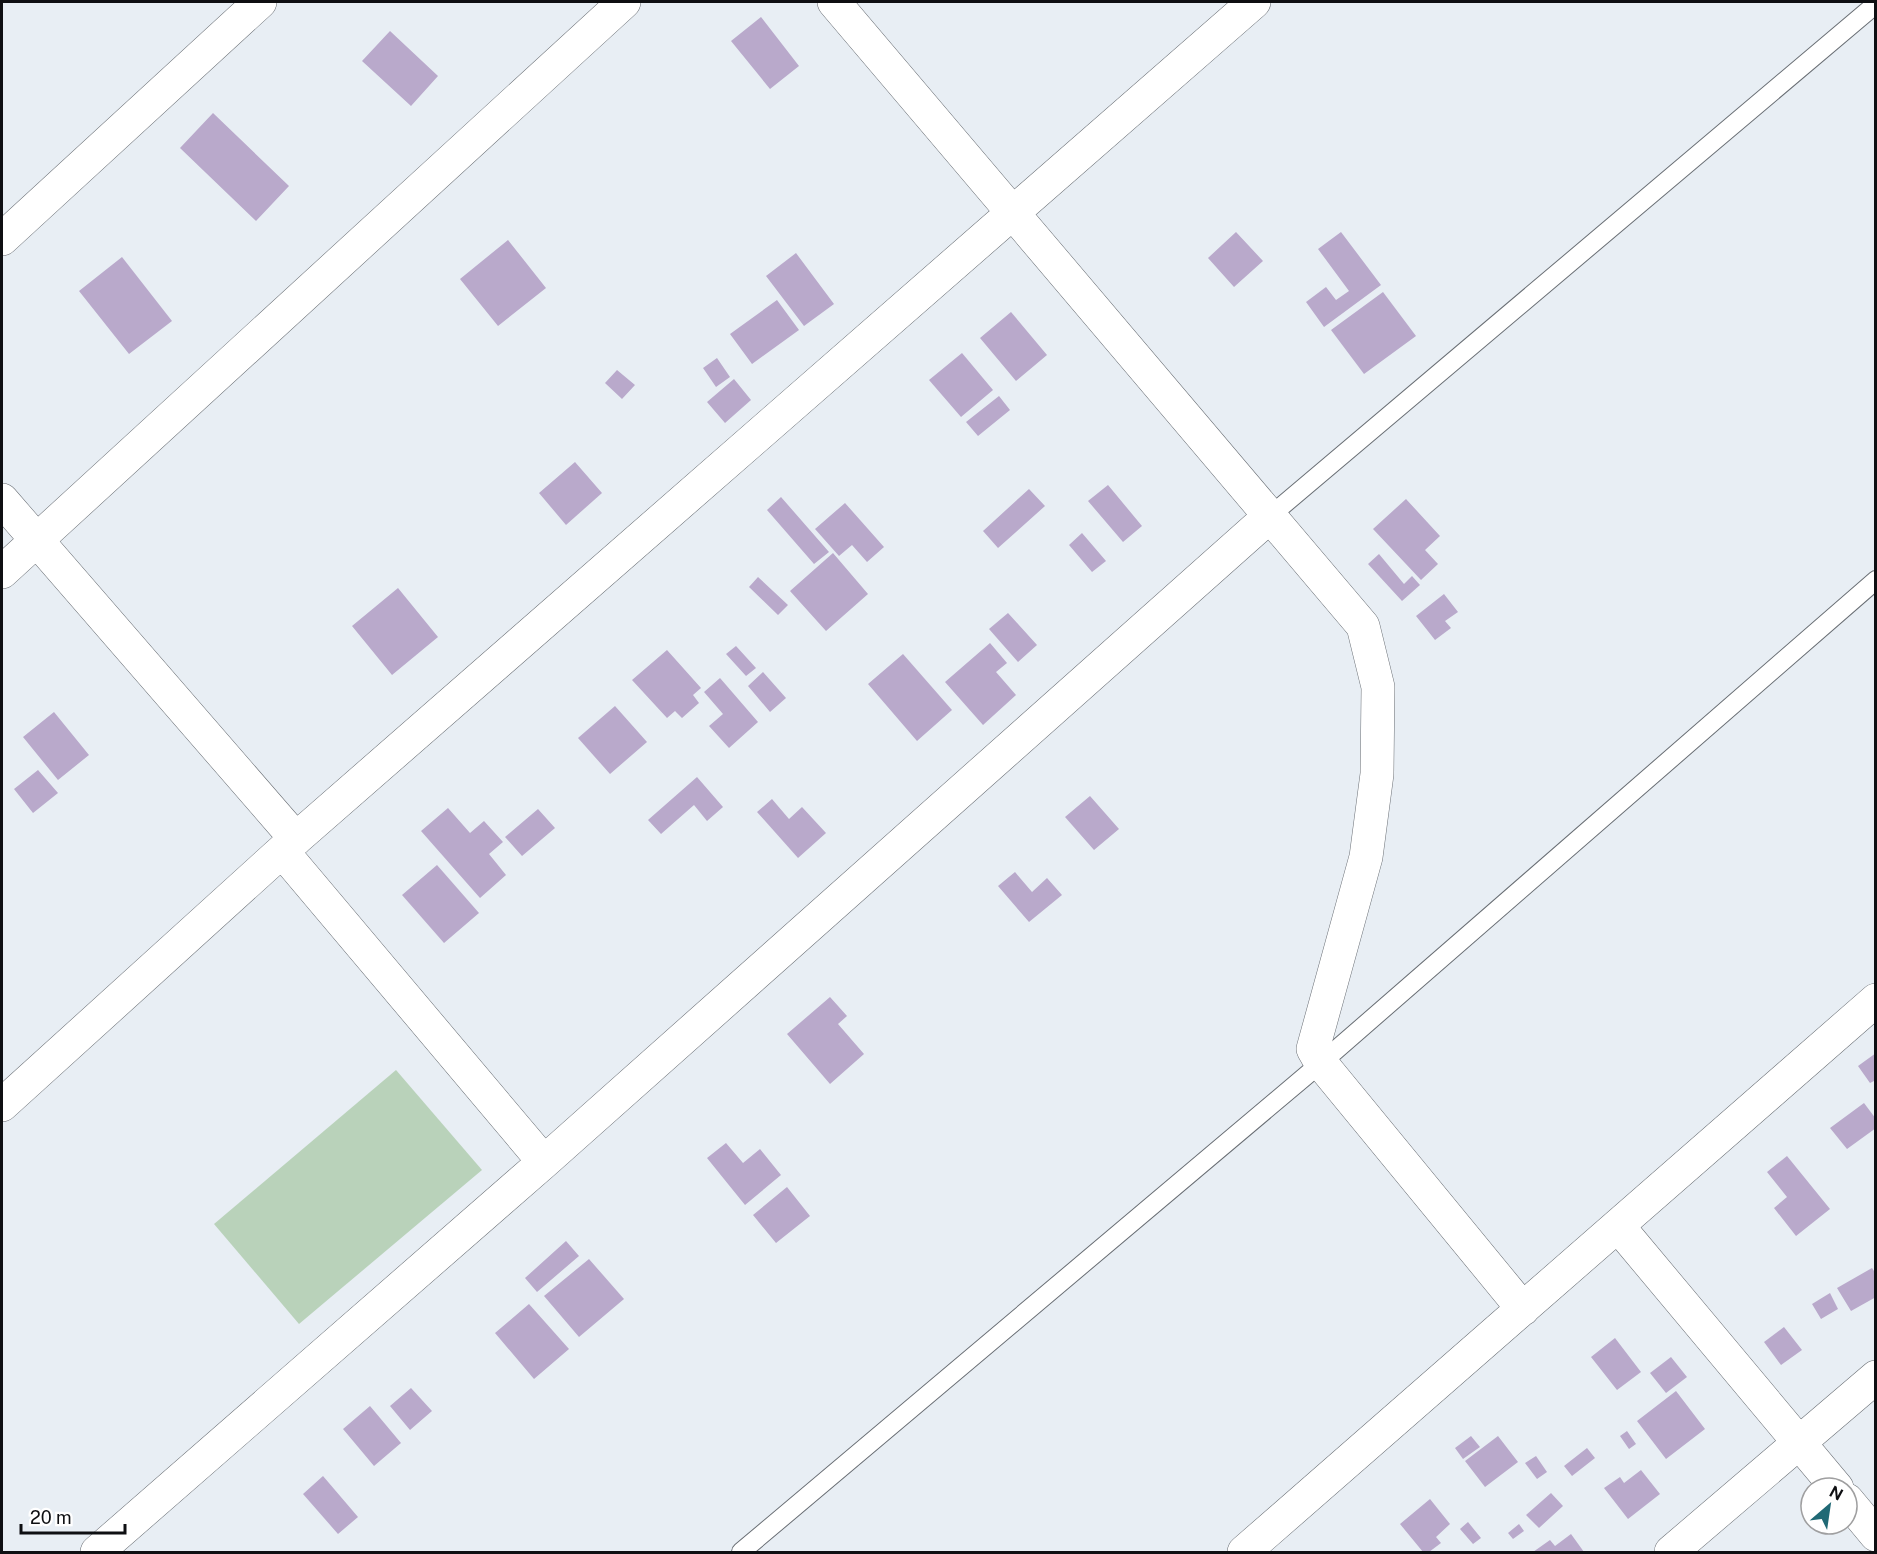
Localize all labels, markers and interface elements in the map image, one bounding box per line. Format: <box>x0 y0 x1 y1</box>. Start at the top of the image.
north arrow <box>1799 1476 1859 1536</box>
text: N <box>1826 1482 1846 1505</box>
scale bar <box>21 1497 124 1535</box>
text: 20 m <box>30 1507 72 1528</box>

